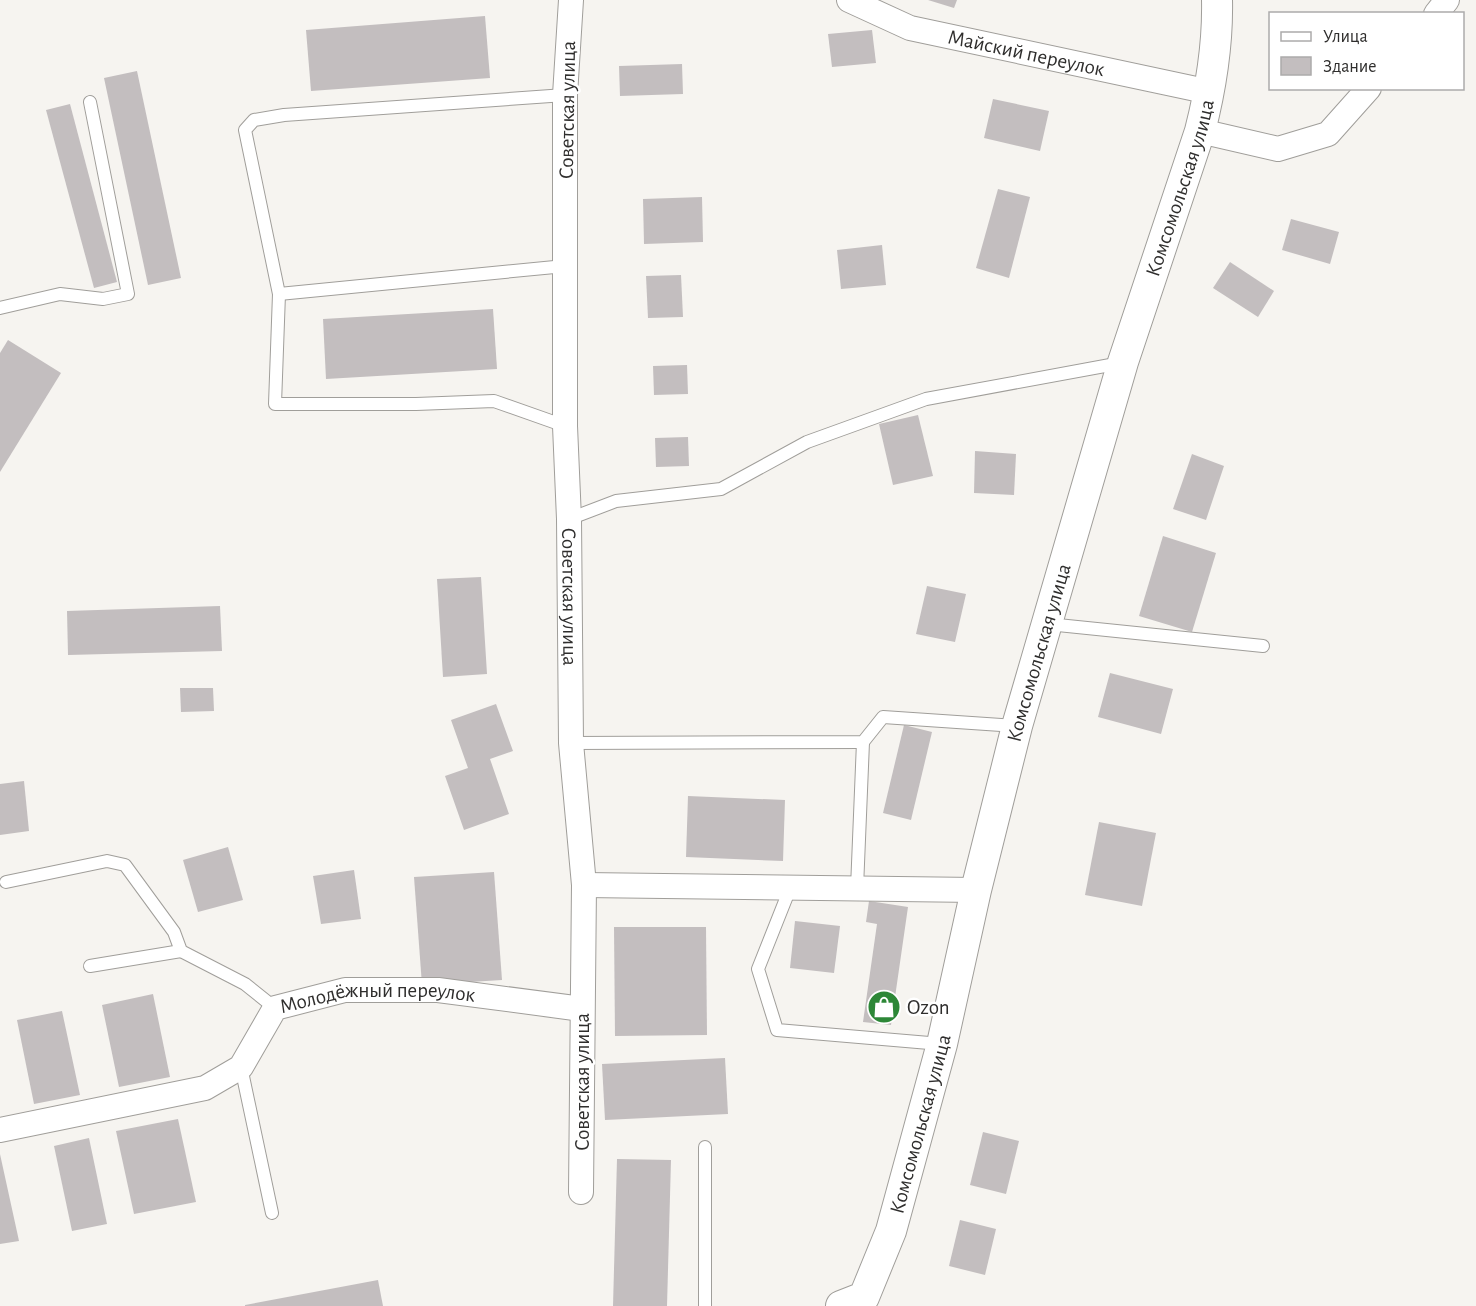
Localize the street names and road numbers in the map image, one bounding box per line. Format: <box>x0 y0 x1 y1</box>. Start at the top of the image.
street label: Майский переулок <box>946 26 1107 80</box>
street label: Советская улица <box>556 40 579 179</box>
street label: Комсомольская улица <box>1142 97 1218 279</box>
street label: Советская улица <box>558 527 580 666</box>
street label: Комсомольская улица <box>1003 561 1075 744</box>
street label: Молодёжный переулок <box>278 980 477 1017</box>
street label: Советская улица <box>572 1012 593 1151</box>
street label: Комсомольская улица <box>886 1032 955 1216</box>

